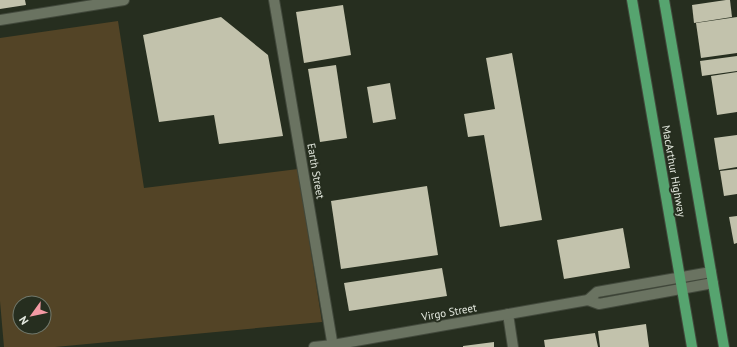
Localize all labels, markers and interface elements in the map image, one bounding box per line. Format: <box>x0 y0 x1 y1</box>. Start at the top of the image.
street label: MacArthur Highway <box>659 124 689 219</box>
street label: Earth Street <box>304 142 328 200</box>
north arrow <box>12 295 52 335</box>
street label: Virgo Street <box>419 300 478 324</box>
text: N <box>16 314 31 327</box>

